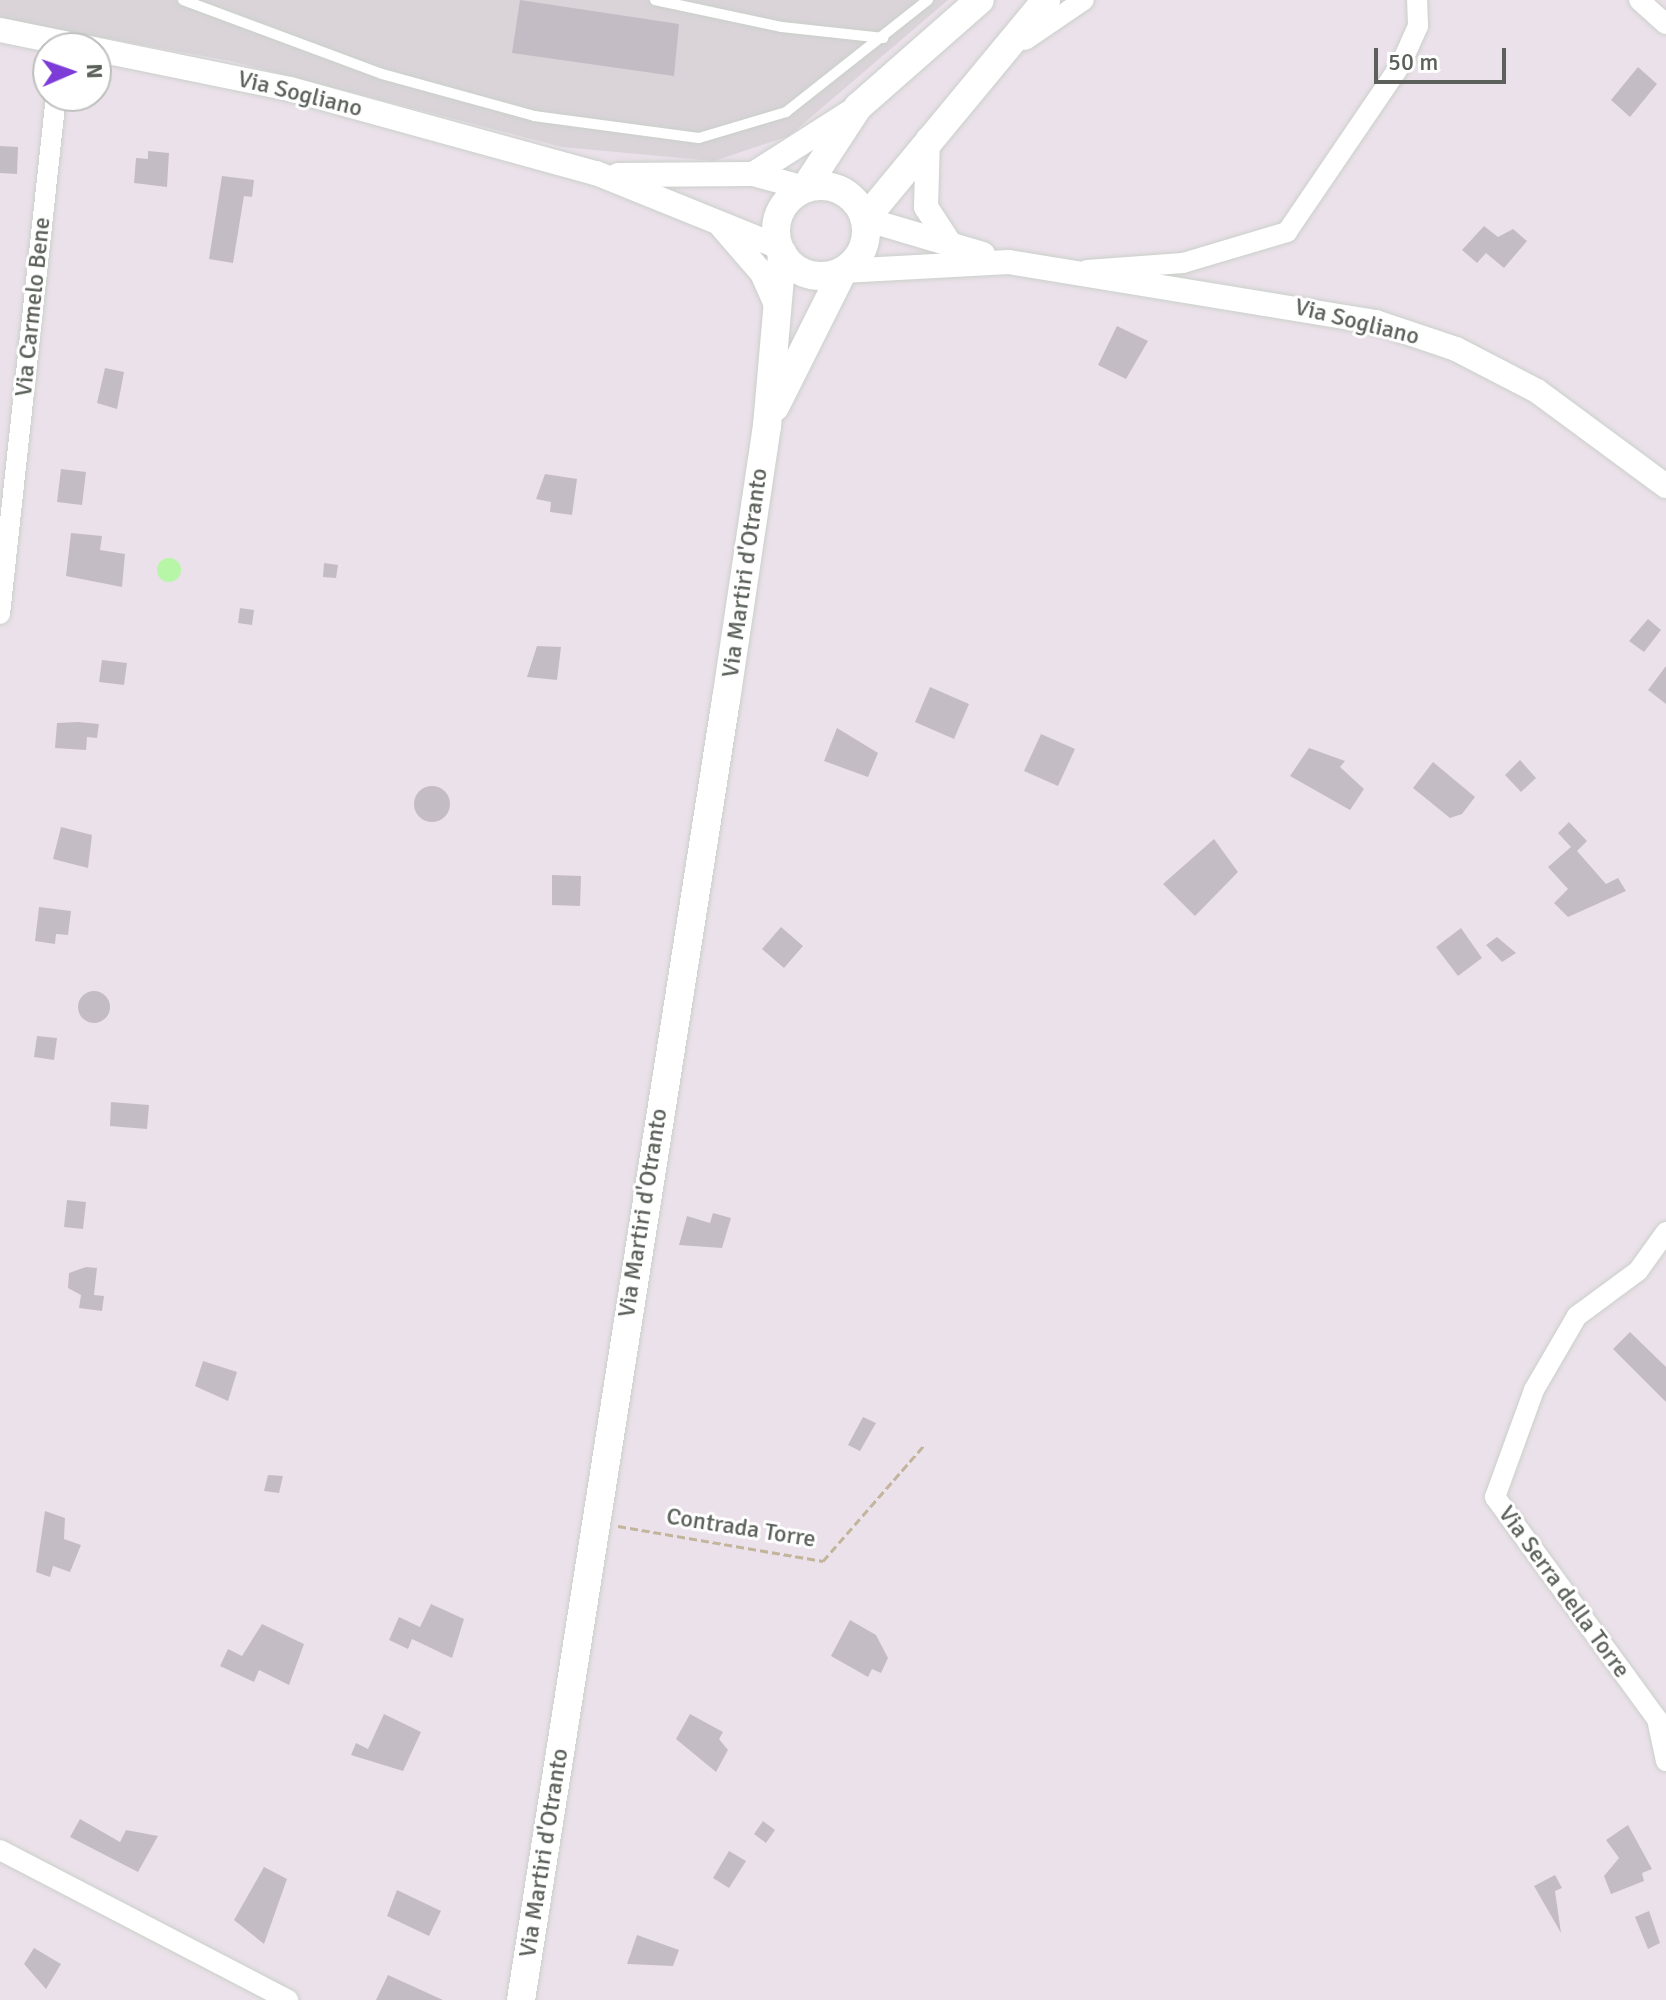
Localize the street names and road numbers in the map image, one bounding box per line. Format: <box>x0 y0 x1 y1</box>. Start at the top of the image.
street label: Via Sogliano <box>235 65 365 123</box>
street label: Via Carmelo Bene <box>9 216 57 398</box>
street label: Via Sogliano <box>1292 293 1422 351</box>
street label: Via Martiri d'Otranto <box>716 466 774 680</box>
street label: Via Martiri d'Otranto <box>612 1106 674 1320</box>
street label: Via Serra della Torre <box>1492 1500 1636 1684</box>
street label: Contrada Torre <box>664 1502 818 1554</box>
street label: Via Martiri d'Otranto <box>513 1746 575 1960</box>

